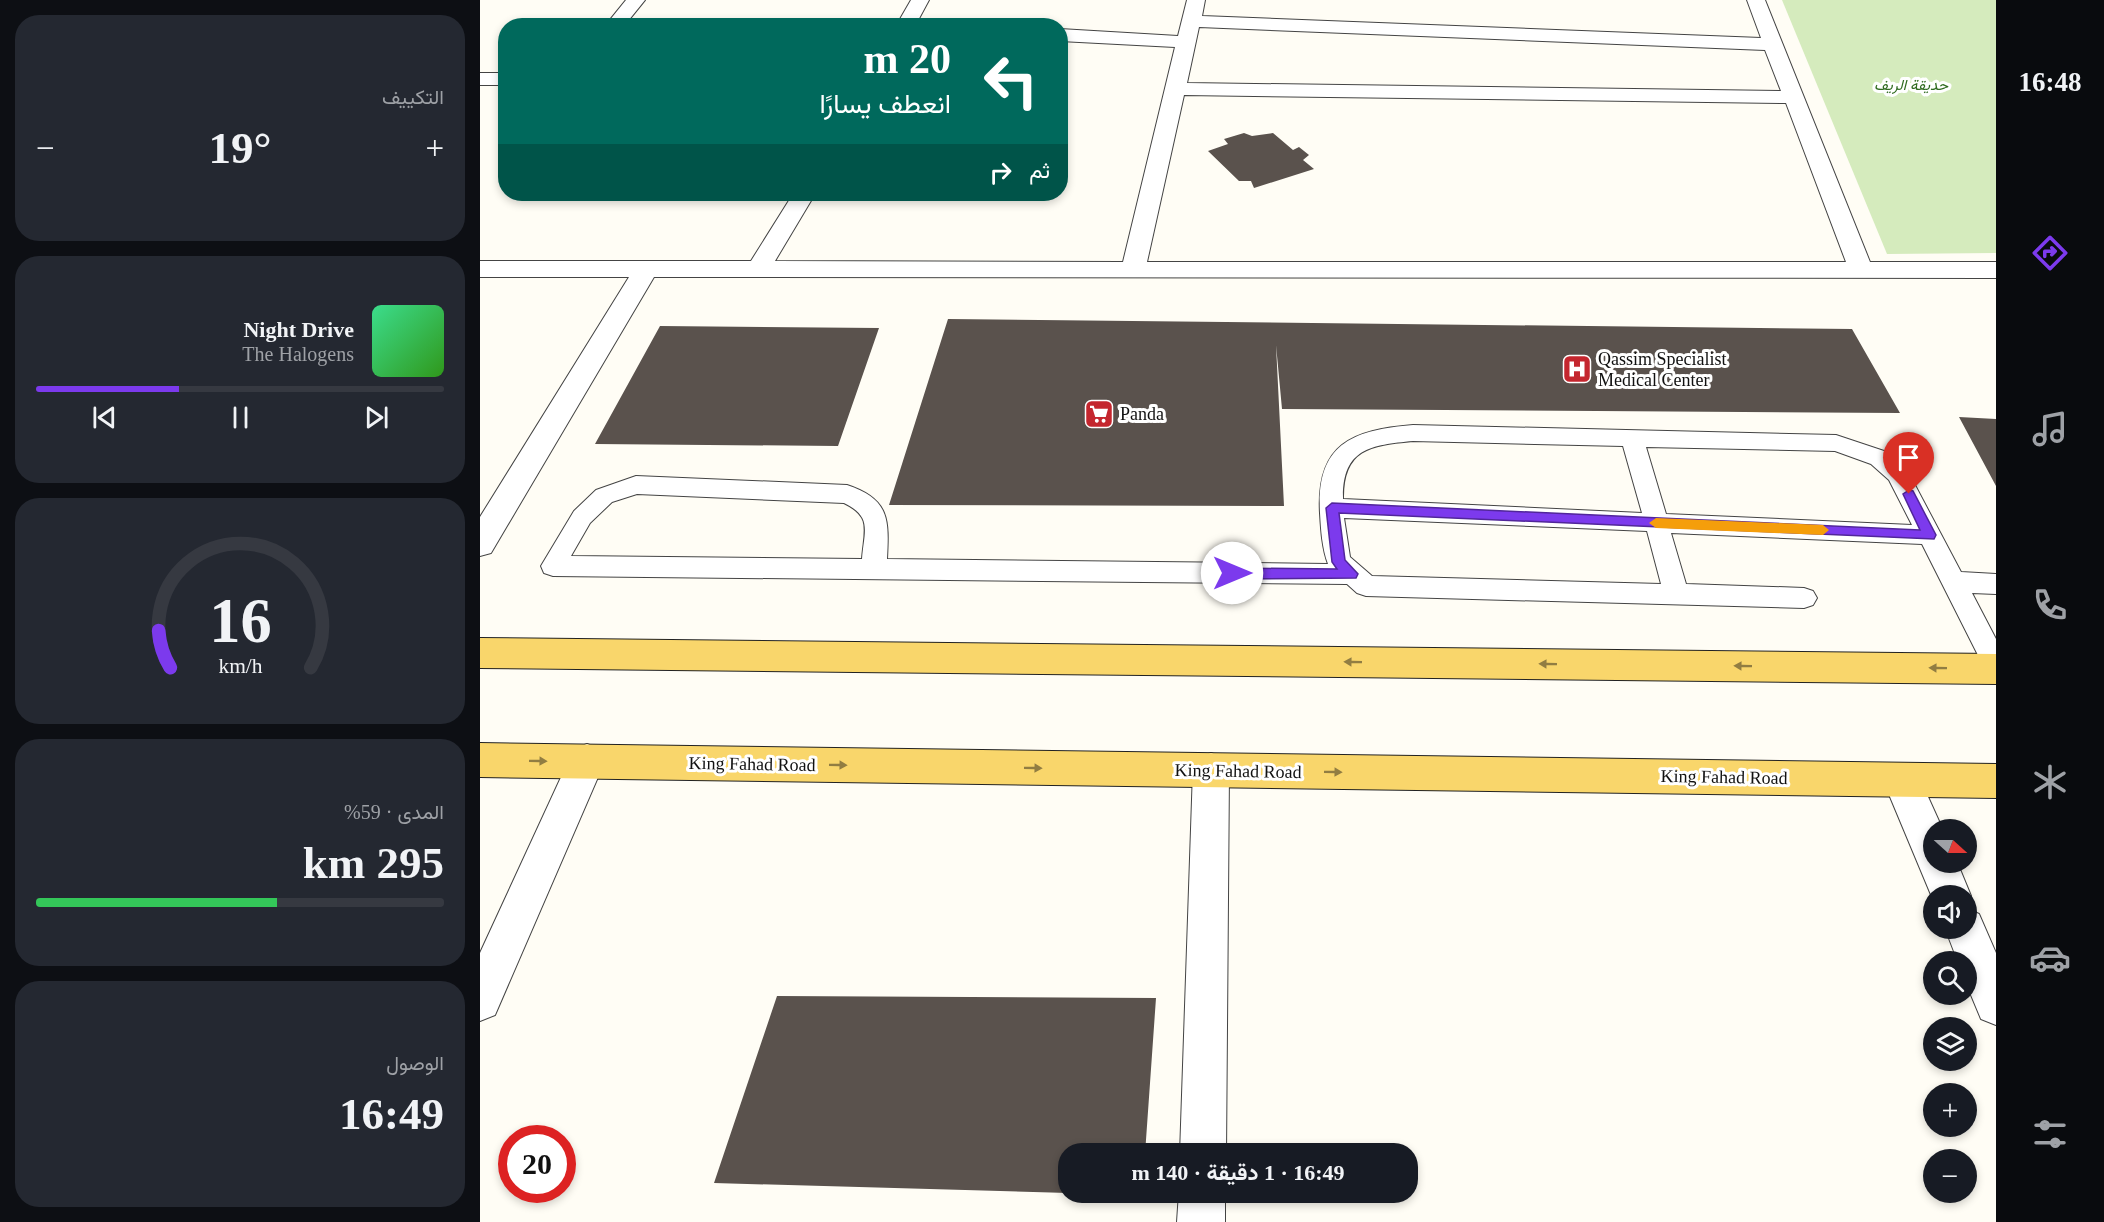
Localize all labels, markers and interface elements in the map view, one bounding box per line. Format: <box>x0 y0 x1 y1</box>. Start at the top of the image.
text: 20 m <box>864 36 951 82</box>
icon: left <box>972 42 1050 120</box>
text: 16:48 <box>2019 67 2082 97</box>
park label: حديقة الريف <box>1874 77 1949 94</box>
text: التكييف <box>382 86 444 108</box>
text: انعطف يسارًا <box>820 89 951 119</box>
text: 19° <box>209 123 272 173</box>
text: − <box>36 130 55 166</box>
text: + <box>425 130 444 166</box>
icon: right <box>984 156 1017 189</box>
text: ثم <box>1029 158 1050 183</box>
icon: directions <box>2029 232 2071 274</box>
text: Night Drive <box>243 317 354 342</box>
text: The Halogens <box>242 343 354 365</box>
place label: Qassim Specialist Medical Center <box>1598 349 1727 390</box>
hospital icon: Qassim Specialist Medical Center <box>1561 353 1593 385</box>
supermarket icon: Panda <box>1083 398 1115 430</box>
icon: previous <box>88 401 121 434</box>
icon: pause <box>224 401 257 434</box>
icon: next <box>360 401 393 434</box>
place label: Panda <box>1120 404 1164 424</box>
icon: music <box>2029 408 2071 450</box>
pin <box>1883 432 1934 494</box>
icon: arrive <box>1892 441 1925 474</box>
position arrow <box>1200 541 1264 605</box>
icon: phone <box>2029 584 2071 626</box>
text: 16 <box>209 586 271 655</box>
text: km/h <box>218 654 262 678</box>
one-way arrow <box>1343 657 1362 667</box>
one-way arrow <box>1538 659 1557 669</box>
one-way arrow <box>1733 661 1752 671</box>
one-way arrow <box>1928 663 1947 673</box>
street label: King Fahad Road <box>688 753 816 775</box>
one-way arrow <box>529 756 548 766</box>
one-way arrow <box>829 760 848 770</box>
street label: King Fahad Road <box>1174 760 1302 782</box>
icon: climate <box>2029 761 2071 803</box>
one-way arrow <box>1024 763 1043 773</box>
street label: King Fahad Road <box>1660 766 1788 788</box>
one-way arrow <box>1324 767 1343 777</box>
text: المدى · 59% <box>344 801 444 823</box>
north arrow <box>1923 819 1977 873</box>
map controls <box>1923 819 1977 1203</box>
text: 295 km <box>303 838 444 888</box>
button: sound <box>1923 885 1977 939</box>
icon: car <box>2029 937 2071 979</box>
button: search <box>1923 951 1977 1005</box>
button: layers <box>1923 1017 1977 1071</box>
text: الوصول <box>386 1052 444 1074</box>
button: + <box>1923 1083 1977 1137</box>
text: 16:49 <box>339 1089 444 1139</box>
icon: filters <box>2029 1113 2071 1155</box>
speed limit sign: 20 <box>498 1125 576 1203</box>
button: − <box>1923 1149 1977 1203</box>
text: 16:49 · 1 دقيقة · 140 m <box>1131 1160 1345 1185</box>

